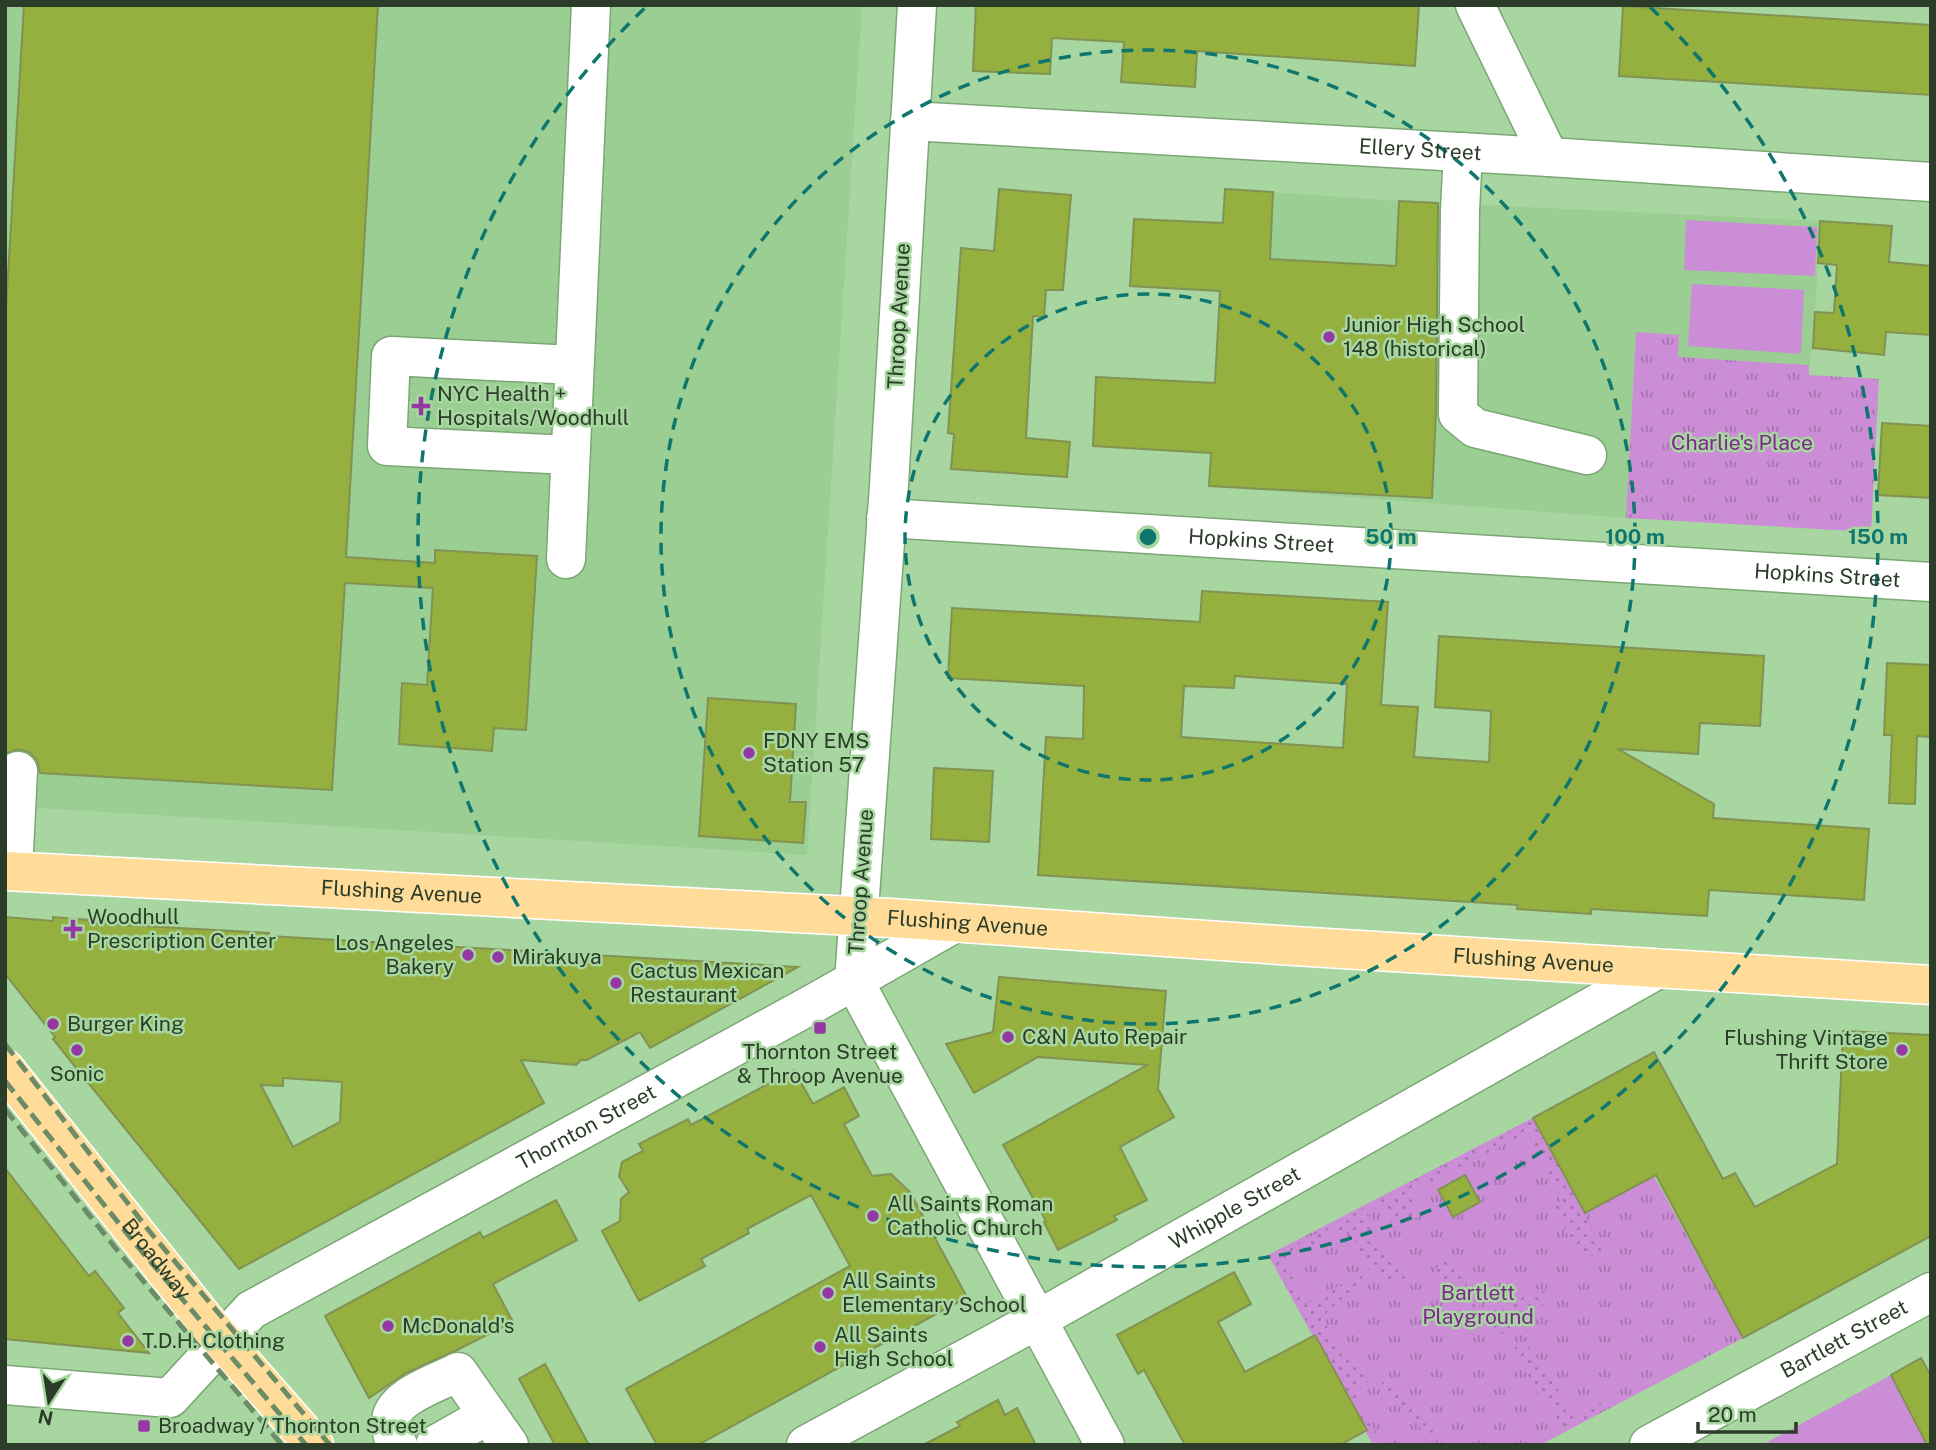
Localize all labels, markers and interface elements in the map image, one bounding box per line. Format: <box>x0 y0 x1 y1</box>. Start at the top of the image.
street label: Ellery Street <box>1358 133 1482 165</box>
street label: Throop Avenue <box>882 242 915 390</box>
place label: Junior High School 148 (historical) <box>1343 312 1525 361</box>
marker: Junior High School 148 (historical) <box>1321 329 1337 345</box>
place label: NYC Health + Hospitals/Woodhull <box>437 381 629 430</box>
marker: NYC Health + Hospitals/Woodhull <box>411 396 431 416</box>
park label: Charlie's Place <box>1671 430 1813 455</box>
street label: Hopkins Street <box>1187 524 1335 557</box>
text: 50 m <box>1365 524 1417 549</box>
text: 100 m <box>1605 524 1665 549</box>
text: 150 m <box>1848 524 1908 549</box>
centre of rings <box>1136 525 1160 549</box>
street label: Hopkins Street <box>1753 558 1901 592</box>
place label: FDNY EMS Station 57 <box>763 728 869 777</box>
marker: FDNY EMS Station 57 <box>741 745 757 761</box>
street label: Throop Avenue <box>843 808 878 956</box>
street label: Flushing Avenue <box>320 875 483 908</box>
place label: Woodhull Prescription Center <box>87 904 276 953</box>
street label: Flushing Avenue <box>886 905 1049 941</box>
marker: Woodhull Prescription Center <box>65 921 81 937</box>
place label: Los Angeles Bakery <box>335 930 454 979</box>
street label: Flushing Avenue <box>1452 943 1615 978</box>
place label: Mirakuya <box>512 944 602 969</box>
marker: Los Angeles Bakery <box>460 947 476 963</box>
marker: Mirakuya <box>490 949 506 965</box>
place label: Cactus Mexican Restaurant <box>630 958 784 1007</box>
marker: Cactus Mexican Restaurant <box>608 975 624 991</box>
place label: Burger King <box>67 1011 184 1036</box>
marker: Burger King <box>45 1016 61 1032</box>
marker: Thornton Street & Throop Avenue <box>812 1020 828 1036</box>
place label: C&N Auto Repair <box>1022 1024 1187 1049</box>
place label: Flushing Vintage Thrift Store <box>1724 1025 1888 1074</box>
marker: C&N Auto Repair <box>1000 1029 1016 1045</box>
place label: Thornton Street & Throop Avenue <box>737 1039 903 1088</box>
marker: Sonic <box>69 1042 85 1058</box>
marker: Flushing Vintage Thrift Store <box>1894 1042 1910 1058</box>
place label: Sonic <box>50 1061 104 1086</box>
street label: Thornton Street <box>512 1079 660 1175</box>
street label: Whipple Street <box>1165 1161 1305 1255</box>
place label: All Saints Roman Catholic Church <box>887 1191 1053 1240</box>
marker: All Saints Roman Catholic Church <box>865 1208 881 1224</box>
street label: Broadway <box>117 1213 197 1304</box>
place label: All Saints Elementary School <box>842 1268 1026 1317</box>
park label: Bartlett Playground <box>1422 1280 1534 1329</box>
marker: All Saints Elementary School <box>820 1285 836 1301</box>
street label: Bartlett Street <box>1776 1294 1912 1383</box>
place label: McDonald's <box>402 1313 514 1338</box>
marker: McDonald's <box>380 1318 396 1334</box>
place label: All Saints High School <box>834 1322 953 1371</box>
place label: T.D.H. Clothing <box>142 1328 285 1353</box>
marker: T.D.H. Clothing <box>120 1333 136 1349</box>
marker: All Saints High School <box>812 1339 828 1355</box>
north arrow <box>14 1366 84 1436</box>
scale bar <box>1698 1390 1796 1434</box>
text: 20 m <box>1708 1402 1757 1427</box>
text: N <box>36 1405 55 1430</box>
place label: Broadway / Thornton Street <box>158 1413 427 1438</box>
marker: Broadway / Thornton Street <box>136 1418 152 1434</box>

